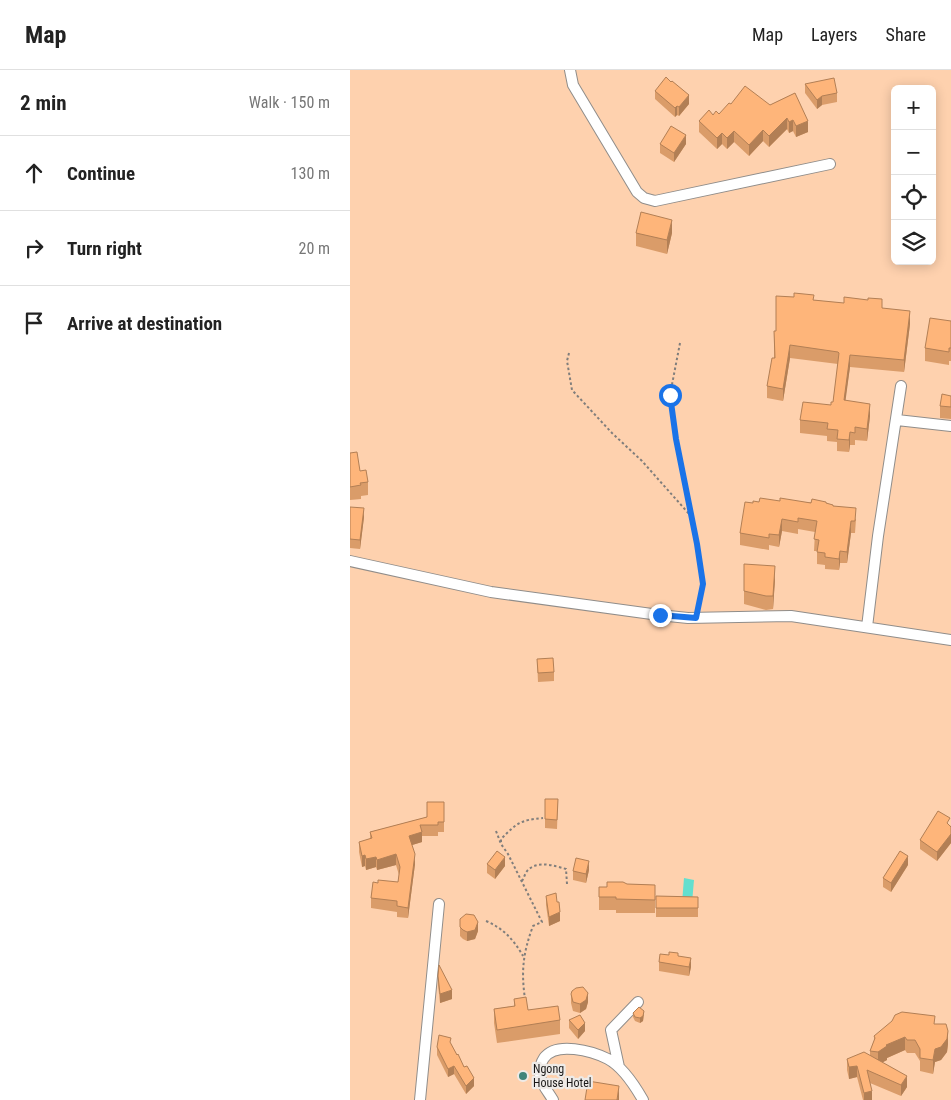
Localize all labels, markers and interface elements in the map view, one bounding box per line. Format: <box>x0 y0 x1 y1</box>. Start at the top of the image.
text: Map <box>25 21 66 49</box>
text: Map <box>752 24 783 45</box>
text: Layers <box>811 24 858 45</box>
text: Share <box>886 24 926 45</box>
map controls <box>891 85 936 265</box>
button: + <box>891 85 936 130</box>
text: 2 min <box>20 91 67 115</box>
text: Walk · 150 m <box>249 93 330 112</box>
button: − <box>891 130 936 175</box>
icon: ahead <box>20 159 48 187</box>
text: Continue <box>67 162 135 185</box>
text: 130 m <box>291 164 330 183</box>
button: locate <box>891 175 936 220</box>
button: layers <box>891 220 936 265</box>
icon: right <box>20 234 48 262</box>
text: Turn right <box>67 237 142 260</box>
text: 20 m <box>298 239 330 258</box>
icon: arrive <box>20 309 48 337</box>
text: Arrive at destination <box>67 312 222 335</box>
route start <box>659 384 682 407</box>
route end <box>649 604 672 627</box>
place label: Ngong House Hotel <box>533 1062 592 1090</box>
marker: Ngong House Hotel <box>517 1070 529 1082</box>

